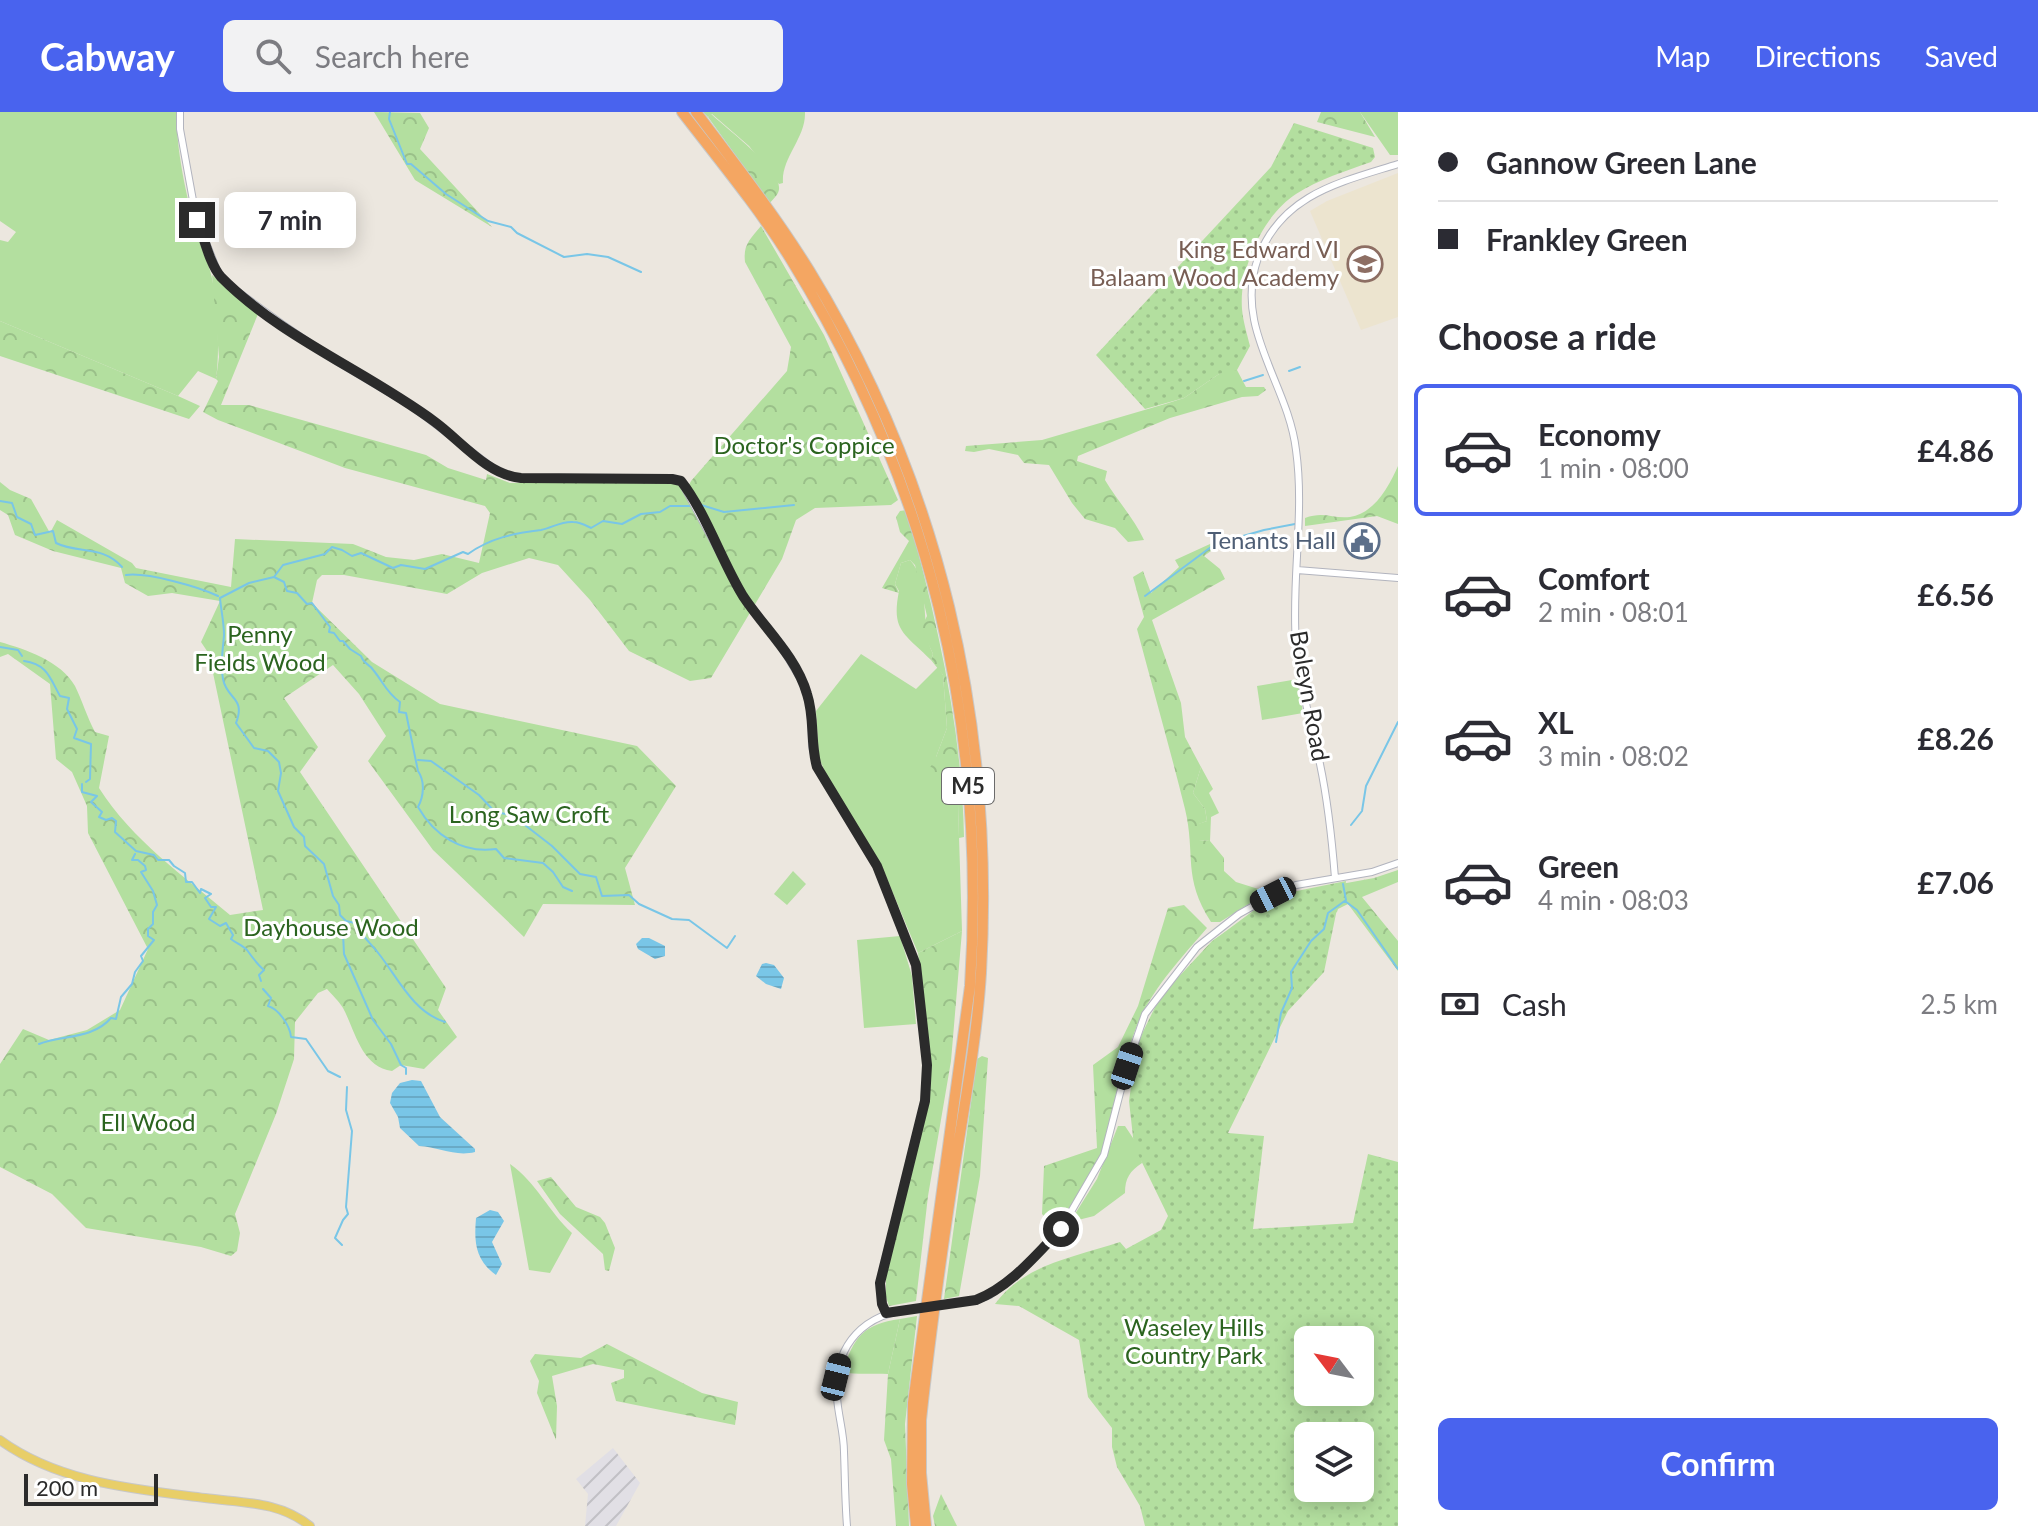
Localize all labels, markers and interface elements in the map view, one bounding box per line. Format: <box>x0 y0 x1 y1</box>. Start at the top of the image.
search box <box>223 20 783 92</box>
text: Cabway <box>40 33 175 79</box>
icon: search <box>251 34 295 78</box>
text: Search here <box>315 38 470 74</box>
text: Map <box>1655 39 1710 73</box>
text: Directions <box>1754 39 1881 73</box>
text: Saved <box>1925 39 1998 73</box>
text: Gannow Green Lane <box>1486 144 1757 180</box>
callout: 7 min <box>225 192 357 248</box>
route end <box>179 202 215 238</box>
text: 7 min <box>258 204 322 236</box>
text: Frankley Green <box>1486 221 1688 257</box>
place label: King Edward VI Balaam Wood Academy <box>1090 234 1340 291</box>
school or university icon: King Edward VI Balaam Wood Academy <box>1346 245 1384 283</box>
text: Choose a ride <box>1438 314 1657 358</box>
icon: car <box>1442 414 1514 486</box>
text: Economy <box>1538 416 1661 452</box>
park label: Doctor's Coppice <box>713 430 895 459</box>
text: £4.86 <box>1917 432 1994 468</box>
text: 1 min · 08:00 <box>1538 452 1689 484</box>
public building icon: Tenants Hall <box>1343 522 1381 560</box>
place label: Tenants Hall <box>1207 525 1336 554</box>
icon: car <box>1442 558 1514 630</box>
text: Comfort <box>1538 560 1650 596</box>
text: £6.56 <box>1917 576 1994 612</box>
text: 2 min · 08:01 <box>1538 596 1689 628</box>
park label: Penny Fields Wood <box>194 619 326 676</box>
street label: Boleyn Road <box>1285 628 1336 763</box>
icon: car <box>1442 702 1514 774</box>
text: XL <box>1538 704 1574 740</box>
text: £8.26 <box>1917 720 1994 756</box>
text: 3 min · 08:02 <box>1538 740 1689 772</box>
road number: M5 <box>942 768 994 804</box>
park label: Long Saw Croft <box>449 799 610 828</box>
icon: car <box>1442 846 1514 918</box>
text: Green <box>1538 848 1619 884</box>
text: £7.06 <box>1917 864 1994 900</box>
car <box>1246 873 1300 917</box>
text: 4 min · 08:03 <box>1538 884 1689 916</box>
park label: Dayhouse Wood <box>243 912 419 941</box>
icon: cash <box>1438 982 1482 1026</box>
text: Cash <box>1502 986 1567 1022</box>
text: 2.5 km <box>1920 988 1998 1020</box>
car <box>1108 1039 1146 1093</box>
park label: Ell Wood <box>100 1107 196 1136</box>
route start <box>1043 1211 1079 1247</box>
park label: Waseley Hills Country Park <box>1124 1312 1264 1369</box>
north arrow <box>1294 1326 1374 1406</box>
map controls <box>1294 1326 1374 1502</box>
car <box>819 1351 853 1403</box>
button: Confirm <box>1438 1418 1998 1510</box>
button: layers <box>1294 1422 1374 1502</box>
scale bar <box>24 1470 158 1506</box>
text: 200 m <box>36 1474 98 1501</box>

